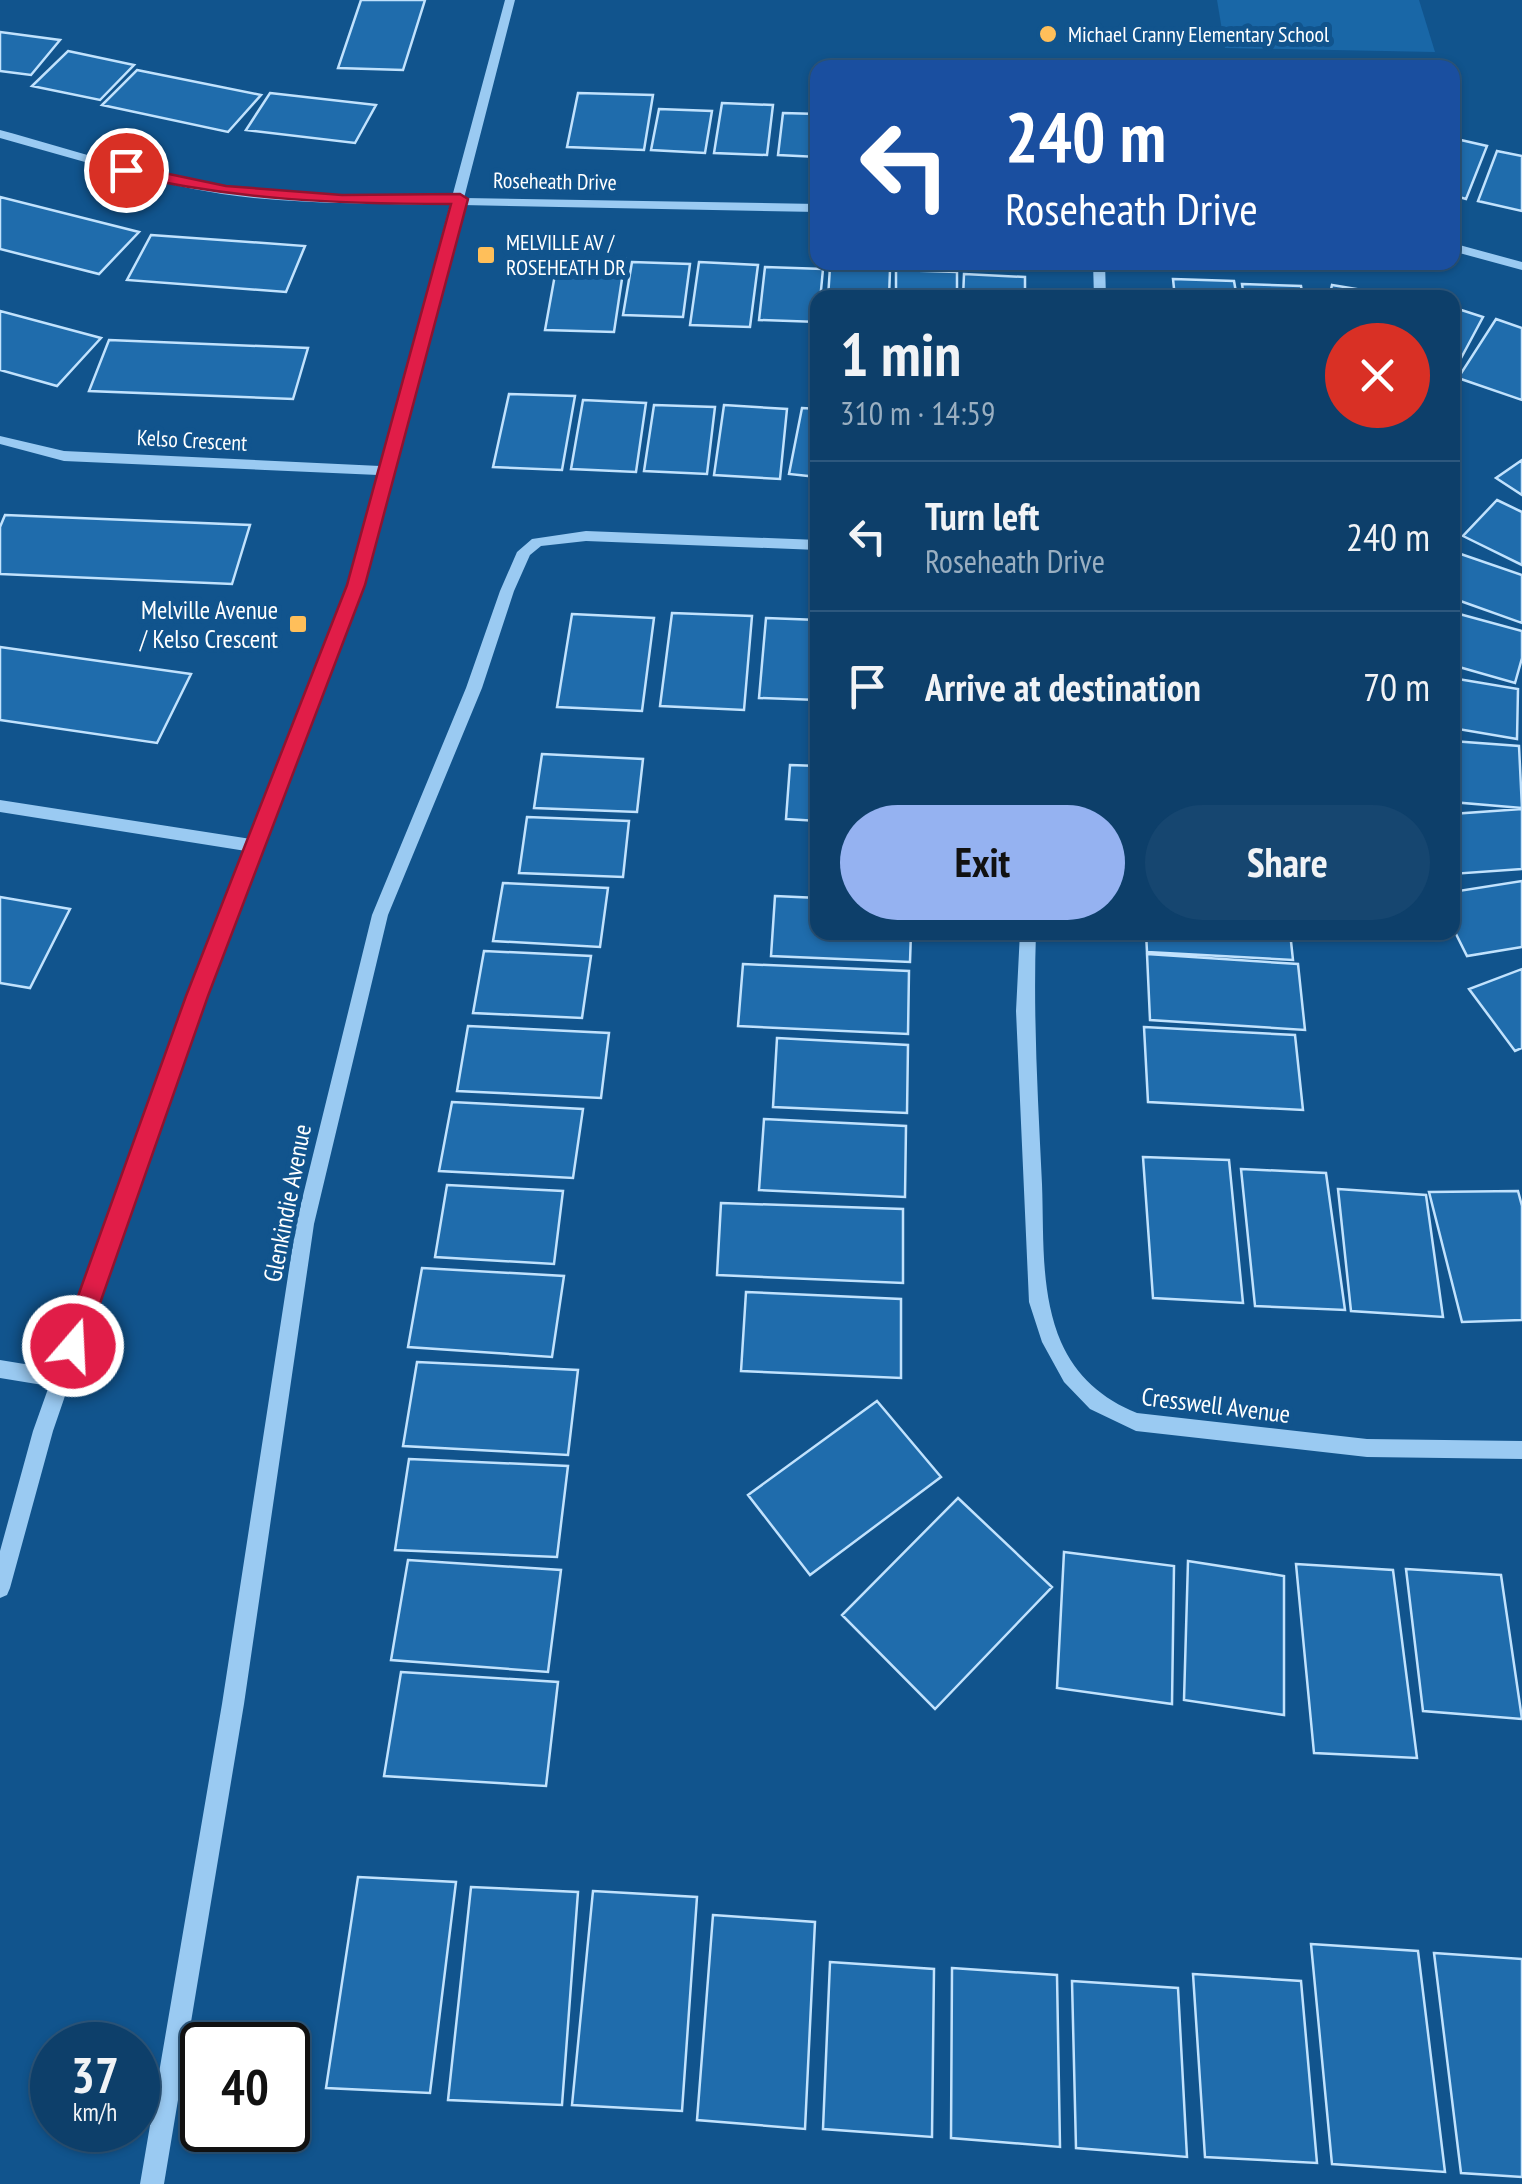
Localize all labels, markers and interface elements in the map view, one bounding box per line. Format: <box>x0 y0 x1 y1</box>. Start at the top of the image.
place label: Michael Cranny Elementary School <box>1068 20 1330 48</box>
marker: Michael Cranny Elementary School <box>1037 23 1059 45</box>
text: 240 m <box>1005 91 1166 181</box>
icon: left <box>840 100 970 230</box>
pin <box>84 128 169 213</box>
icon: arrive <box>99 143 154 198</box>
street label: Roseheath Drive <box>493 166 617 196</box>
text: Roseheath Drive <box>1005 179 1258 237</box>
place label: MELVILLE AV / ROSEHEATH DR <box>506 228 626 281</box>
marker: MELVILLE AV / ROSEHEATH DR <box>475 244 497 266</box>
text: 1 min <box>840 315 961 393</box>
button: close <box>1325 323 1430 428</box>
text: 310 m · 14:59 <box>840 392 995 434</box>
street label: Kelso Crescent <box>136 423 248 457</box>
text: Turn left <box>925 491 1039 540</box>
icon: left <box>840 509 895 564</box>
text: 240 m <box>1346 512 1430 561</box>
text: Roseheath Drive <box>925 540 1105 582</box>
place label: Melville Avenue / Kelso Crescent <box>139 594 278 655</box>
marker: Melville Avenue / Kelso Crescent <box>287 613 309 635</box>
icon: arrive <box>840 659 895 714</box>
text: Arrive at destination <box>925 662 1201 711</box>
text: 70 m <box>1363 662 1430 711</box>
button: Exit <box>840 805 1125 920</box>
button: Share <box>1145 805 1430 920</box>
street label: Glenkindie Avenue <box>256 1121 318 1285</box>
position arrow <box>21 1294 125 1398</box>
street label: Cresswell Avenue <box>1140 1380 1292 1430</box>
speed limit sign: 40 <box>180 2022 310 2152</box>
text: 37 <box>71 2042 119 2107</box>
text: km/h <box>73 2096 117 2128</box>

